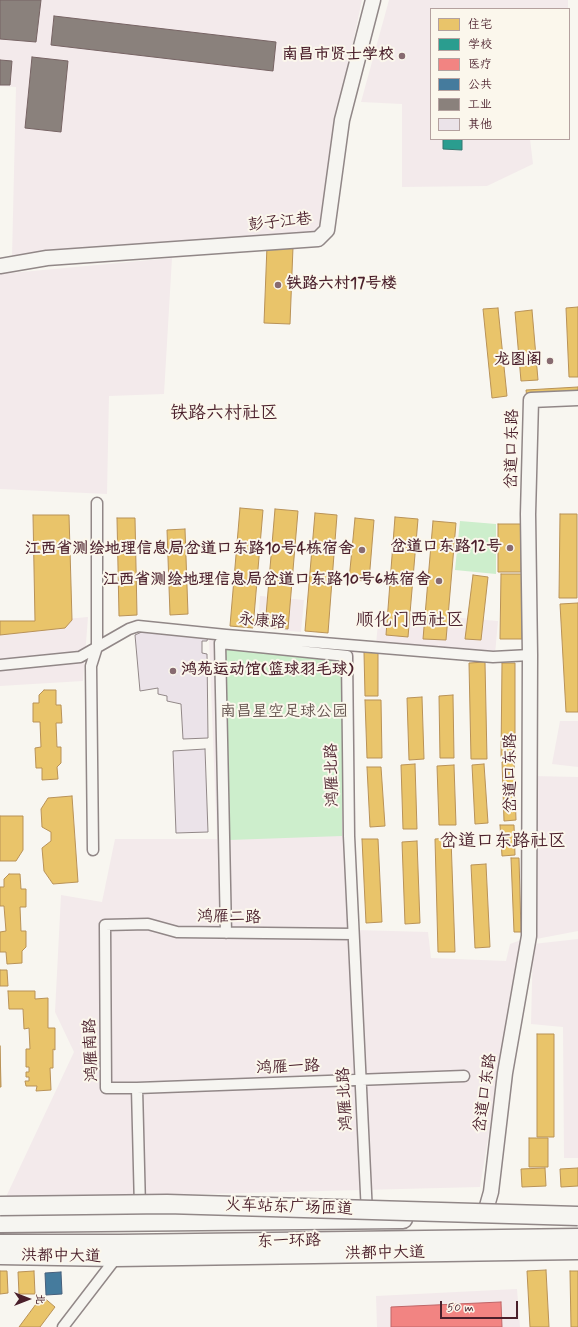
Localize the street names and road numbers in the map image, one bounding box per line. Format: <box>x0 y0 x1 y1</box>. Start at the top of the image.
street label: 彭子江巷 <box>247 210 313 236</box>
street label: 岔道口东路 <box>503 409 523 489</box>
street label: 永康路 <box>237 610 287 634</box>
street label: 岔道口东路 <box>502 733 522 813</box>
street label: 鸿雁北路 <box>323 743 343 807</box>
street label: 鸿雁二路 <box>197 908 261 928</box>
street label: 鸿雁南路 <box>81 1018 103 1082</box>
street label: 岔道口东路 <box>471 1052 501 1134</box>
street label: 鸿雁一路 <box>256 1057 320 1079</box>
street label: 鸿雁北路 <box>335 1067 357 1131</box>
street label: 火车站东广场匝道 <box>225 1196 353 1220</box>
street label: 东一环路 <box>257 1232 321 1252</box>
street label: 洪都中大道 <box>345 1244 425 1264</box>
street label: 洪都中大道 <box>21 1247 101 1267</box>

